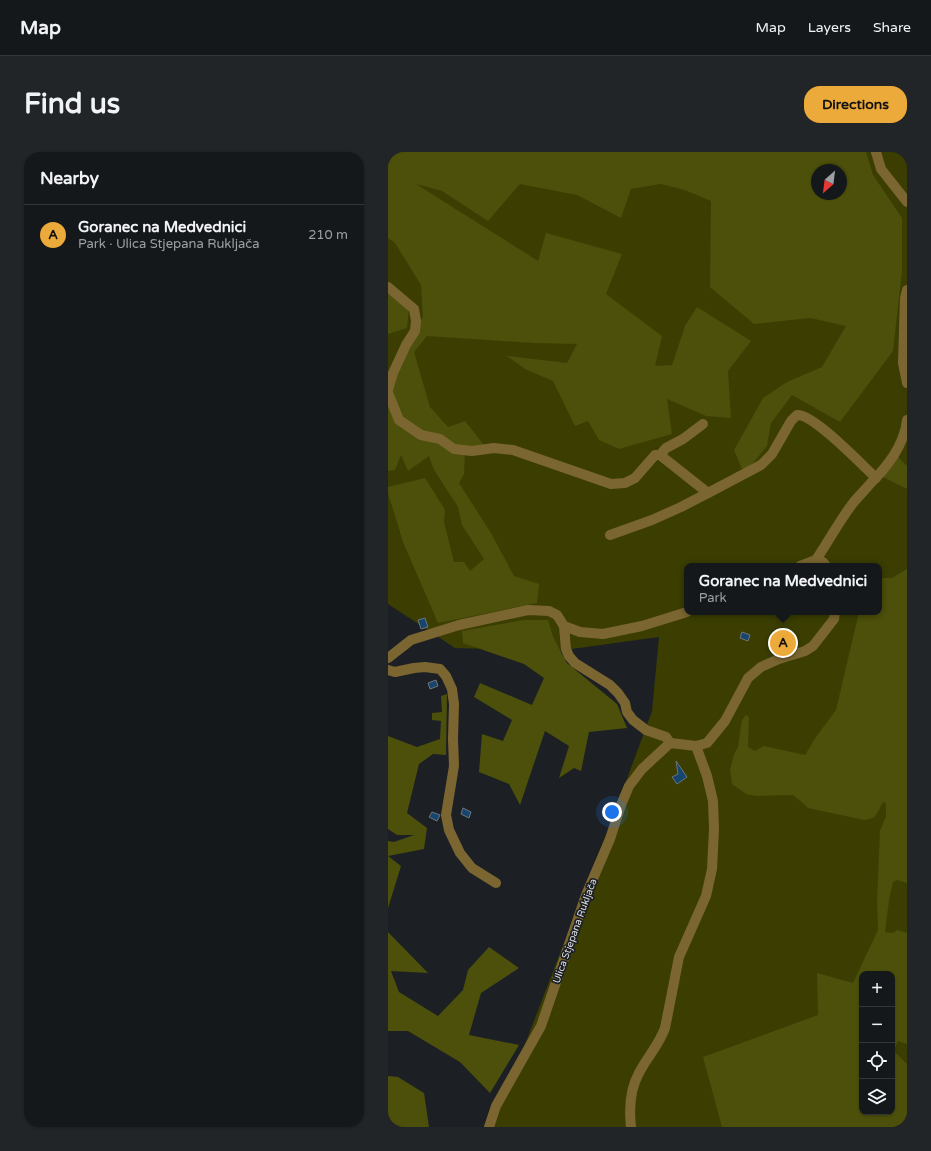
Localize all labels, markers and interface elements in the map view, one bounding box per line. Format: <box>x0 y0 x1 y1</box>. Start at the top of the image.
text: Map <box>20 17 61 39</box>
text: Map <box>756 19 786 36</box>
text: Layers <box>808 19 851 36</box>
text: Share <box>873 19 911 36</box>
button: Directions <box>804 86 907 123</box>
text: Find us <box>24 87 120 121</box>
north arrow <box>811 164 847 200</box>
text: Nearby <box>40 168 99 189</box>
text: Goranec na Medvednici <box>78 218 246 236</box>
text: A <box>48 227 58 243</box>
text: 210 m <box>308 227 348 243</box>
text: Park · Ulica Stjepana Rukljača <box>78 236 259 252</box>
popup <box>684 563 882 615</box>
text: Goranec na Medvednici <box>699 572 867 590</box>
text: Park <box>699 590 727 606</box>
pin: A <box>770 628 796 658</box>
your location <box>602 802 622 822</box>
street label: Ulica Stjepana Rukljača <box>550 877 600 985</box>
map controls <box>859 971 895 1115</box>
button: + <box>859 971 895 1007</box>
button: − <box>859 1007 895 1043</box>
button: locate <box>859 1043 895 1079</box>
button: layers <box>859 1079 895 1115</box>

